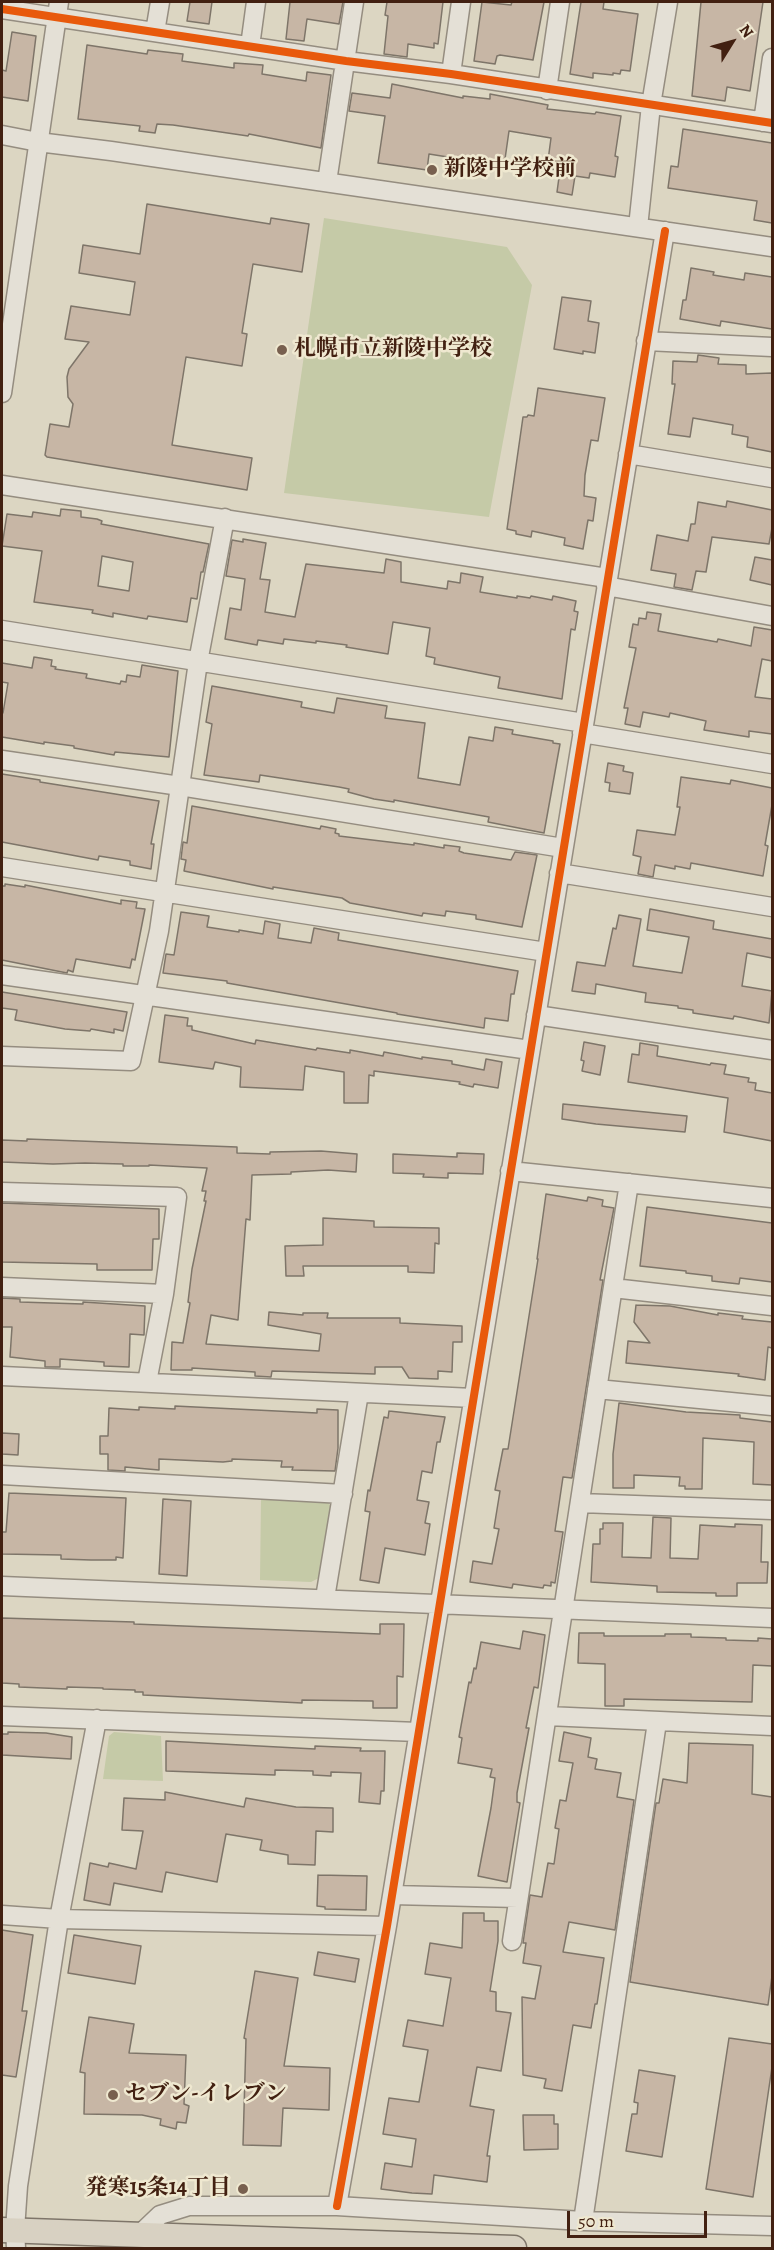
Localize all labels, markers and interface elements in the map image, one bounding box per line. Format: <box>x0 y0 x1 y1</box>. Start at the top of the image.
north arrow <box>702 12 762 72</box>
text: N <box>734 20 759 42</box>
place label: 新陵中学校前 <box>444 157 576 183</box>
marker: 新陵中学校前 <box>425 163 439 177</box>
place label: 札幌市立新陵中学校 <box>294 337 492 363</box>
marker: 札幌市立新陵中学校 <box>275 343 289 357</box>
place label: セブン-イレブン <box>125 2082 287 2108</box>
marker: セブン-イレブン <box>106 2088 120 2102</box>
place label: 発寒15条14丁目 <box>86 2176 231 2202</box>
marker: 発寒15条14丁目 <box>236 2182 250 2196</box>
scale bar <box>570 2199 710 2237</box>
text: 50 m <box>578 2209 614 2233</box>

